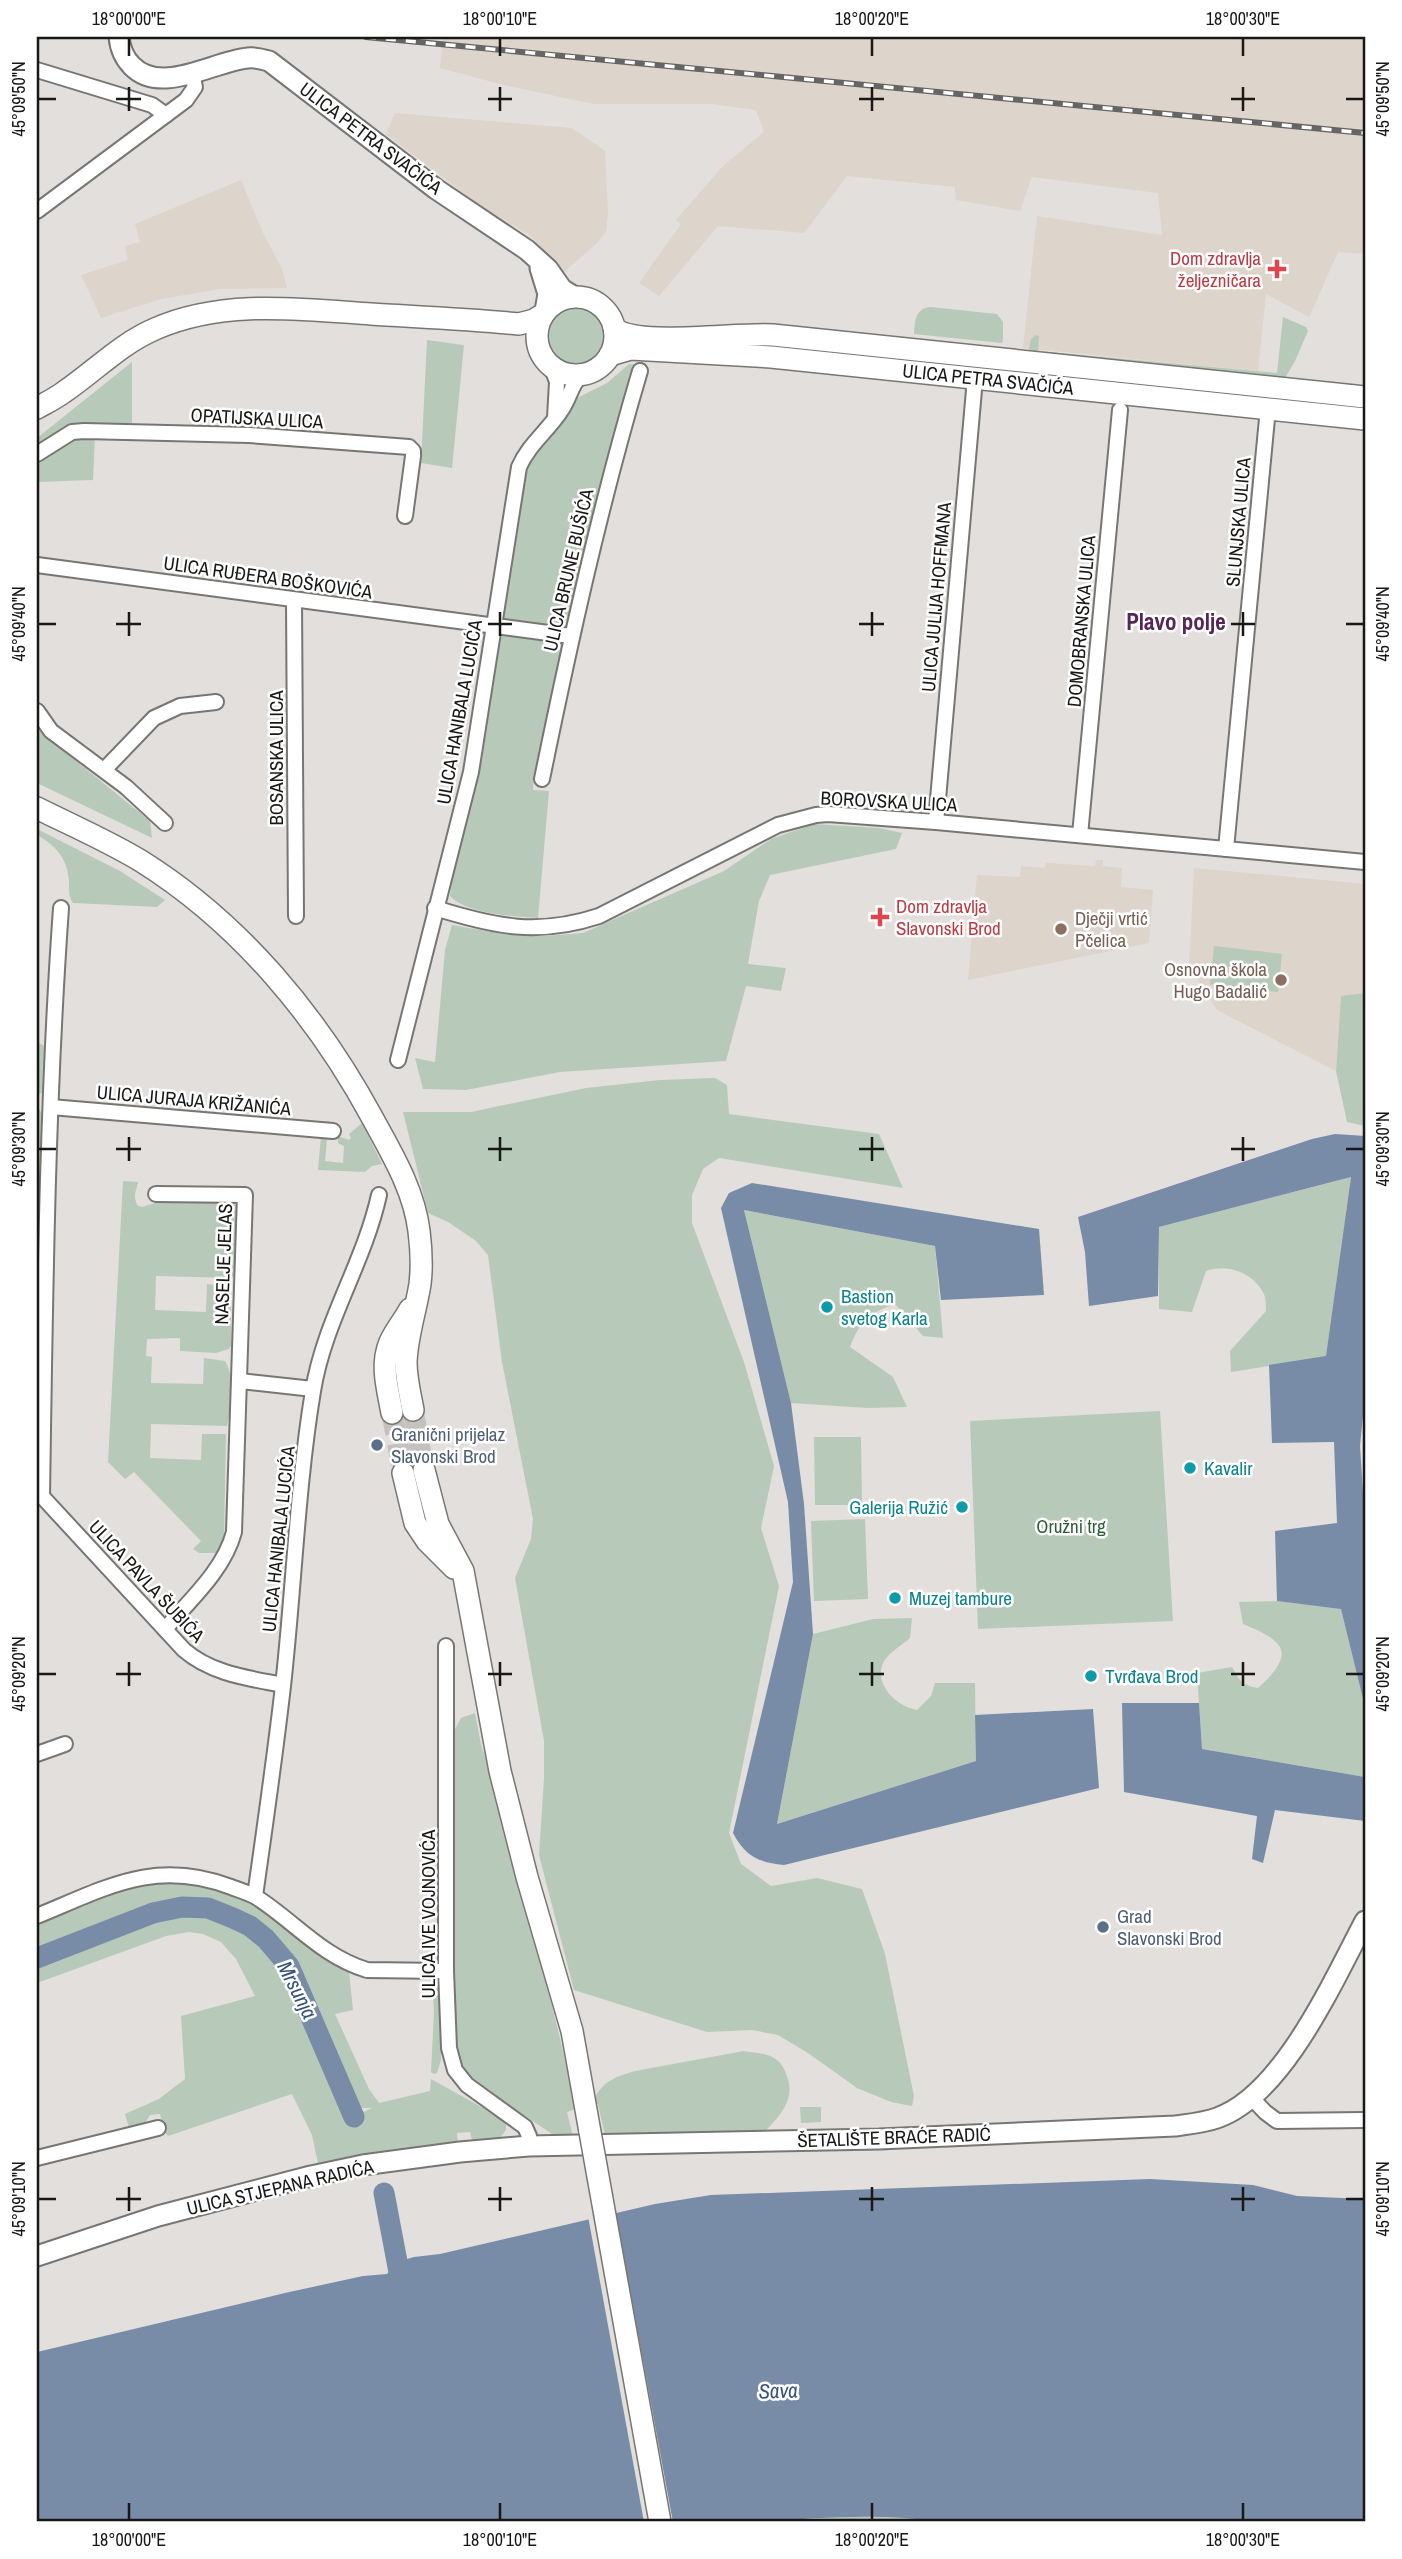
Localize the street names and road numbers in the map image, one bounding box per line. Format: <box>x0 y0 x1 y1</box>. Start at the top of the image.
street label: ULICA PETRA SVAČIĆA <box>294 76 448 201</box>
street label: ULICA PETRA SVAČIĆA <box>901 357 1076 401</box>
street label: OPATIJSKA ULICA <box>190 402 325 434</box>
street label: SLUNJSKA ULICA <box>1219 456 1257 588</box>
street label: ULICA BRUNE BUŠIĆA <box>537 486 600 654</box>
street label: ULICA JULIJA HOFFMANA <box>915 500 957 693</box>
street label: DOMOBRANSKA ULICA <box>1061 533 1102 708</box>
street label: ULICA RUĐERA BOŠKOVIĆA <box>162 549 375 605</box>
street label: ULICA HANIBALA LUCIĆA <box>430 617 488 806</box>
street label: BOSANSKA ULICA <box>263 690 289 826</box>
street label: BOROVSKA ULICA <box>820 784 959 818</box>
street label: ULICA JURAJA KRIŽANIĆA <box>96 1079 293 1121</box>
street label: NASELJE JELAS <box>208 1203 238 1325</box>
street label: ULICA HANIBALA LUCIĆA <box>255 1444 301 1633</box>
street label: ULICA PAVLA ŠUBIĆA <box>83 1514 211 1648</box>
street label: ULICA IVE VOJNOVIĆA <box>415 1829 441 1998</box>
street label: ŠETALIŠTE BRAĆE RADIĆ <box>797 2121 991 2153</box>
street label: ULICA STJEPANA RADIĆA <box>184 2153 377 2221</box>

